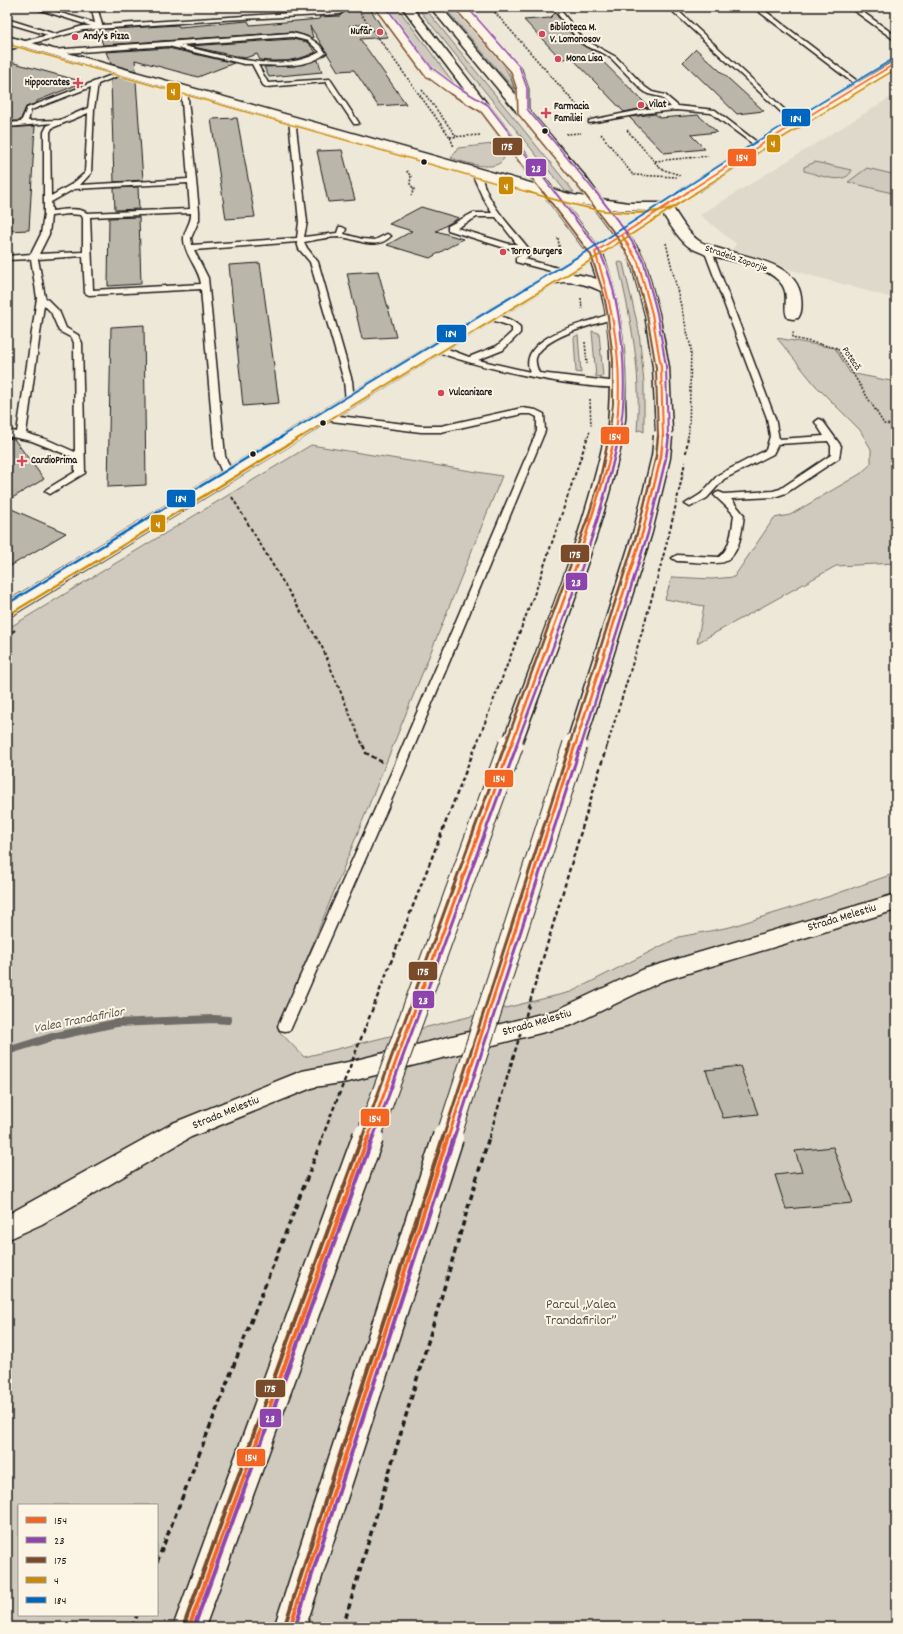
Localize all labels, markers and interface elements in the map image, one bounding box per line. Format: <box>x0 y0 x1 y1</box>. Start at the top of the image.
place label: Biblioteca M. V. Lomonosov <box>550 21 601 47</box>
place label: Nufăr <box>351 25 372 39</box>
marker: Nufăr <box>375 27 385 37</box>
marker: Biblioteca M. V. Lomonosov <box>537 29 547 39</box>
place label: Andy's Pizza <box>83 30 130 44</box>
marker: Andy's Pizza <box>70 32 80 42</box>
place label: Mona Lisa <box>566 52 604 66</box>
marker: Mona Lisa <box>553 54 563 64</box>
place label: Hippocrates <box>25 76 70 90</box>
marker: Hippocrates <box>73 78 83 88</box>
line badge: 4 <box>166 82 181 101</box>
text: 4 <box>171 85 175 101</box>
place label: Vilat <box>649 98 667 112</box>
place label: Farmacia Familiei <box>554 100 590 126</box>
marker: Vilat <box>636 100 646 110</box>
marker: Farmacia Familiei <box>541 108 551 118</box>
line badge: 184 <box>781 108 811 127</box>
text: 184 <box>790 112 802 128</box>
unlabelled marker <box>540 126 550 136</box>
line badge: 4 <box>766 134 781 153</box>
line badge: 175 <box>492 137 523 156</box>
text: 4 <box>771 137 775 153</box>
text: 175 <box>501 140 513 156</box>
line badge: 154 <box>727 148 757 167</box>
text: 154 <box>736 151 748 167</box>
unlabelled marker <box>419 157 429 167</box>
line badge: 23 <box>525 158 547 177</box>
text: 23 <box>531 162 541 178</box>
line badge: 4 <box>498 176 514 195</box>
text: 4 <box>504 180 508 196</box>
street label: Stradela Zoporjie <box>703 242 770 276</box>
place label: Torro Burgers <box>511 245 562 259</box>
marker: Torro Burgers <box>498 247 508 257</box>
line badge: 184 <box>436 324 467 343</box>
text: 184 <box>445 327 457 343</box>
street label: Potecă <box>838 344 864 374</box>
place label: Vulcanizare <box>449 386 493 400</box>
marker: Vulcanizare <box>436 388 446 398</box>
unlabelled marker <box>318 418 328 428</box>
line badge: 154 <box>600 426 630 445</box>
text: 154 <box>609 430 621 446</box>
unlabelled marker <box>248 449 258 459</box>
place label: CardioPrima <box>31 454 78 468</box>
marker: CardioPrima <box>16 455 28 467</box>
line badge: 184 <box>166 489 196 508</box>
text: 184 <box>175 492 187 508</box>
line badge: 4 <box>150 514 166 533</box>
text: 4 <box>156 518 160 534</box>
line badge: 175 <box>560 544 590 563</box>
text: 175 <box>569 548 581 564</box>
line badge: 23 <box>565 572 588 591</box>
text: 23 <box>571 576 581 592</box>
line badge: 154 <box>484 769 514 788</box>
text: 154 <box>493 772 505 788</box>
street label: Strada Melestiu <box>806 899 878 937</box>
line badge: 175 <box>408 961 438 981</box>
text: 175 <box>417 965 429 981</box>
line badge: 23 <box>412 990 435 1009</box>
text: 23 <box>418 994 428 1010</box>
water label: Valea Trandafirilor <box>32 1003 128 1039</box>
street label: Strada Melestiu <box>500 1005 574 1041</box>
street label: Strada Melestiu <box>190 1092 262 1134</box>
line badge: 154 <box>360 1108 390 1127</box>
text: 154 <box>369 1112 381 1128</box>
park label: Parcul „Valea Trandafirilor” <box>545 1295 617 1331</box>
line badge: 175 <box>255 1379 286 1398</box>
text: 175 <box>264 1382 276 1398</box>
line badge: 23 <box>259 1408 282 1428</box>
text: 23 <box>265 1412 275 1428</box>
line badge: 154 <box>236 1448 266 1467</box>
text: 154 <box>245 1451 257 1467</box>
legend <box>18 1504 158 1616</box>
text: 154 <box>54 1513 67 1530</box>
text: 23 <box>54 1533 65 1550</box>
text: 175 <box>54 1553 67 1570</box>
text: 4 <box>54 1573 59 1590</box>
text: 184 <box>54 1593 66 1610</box>

